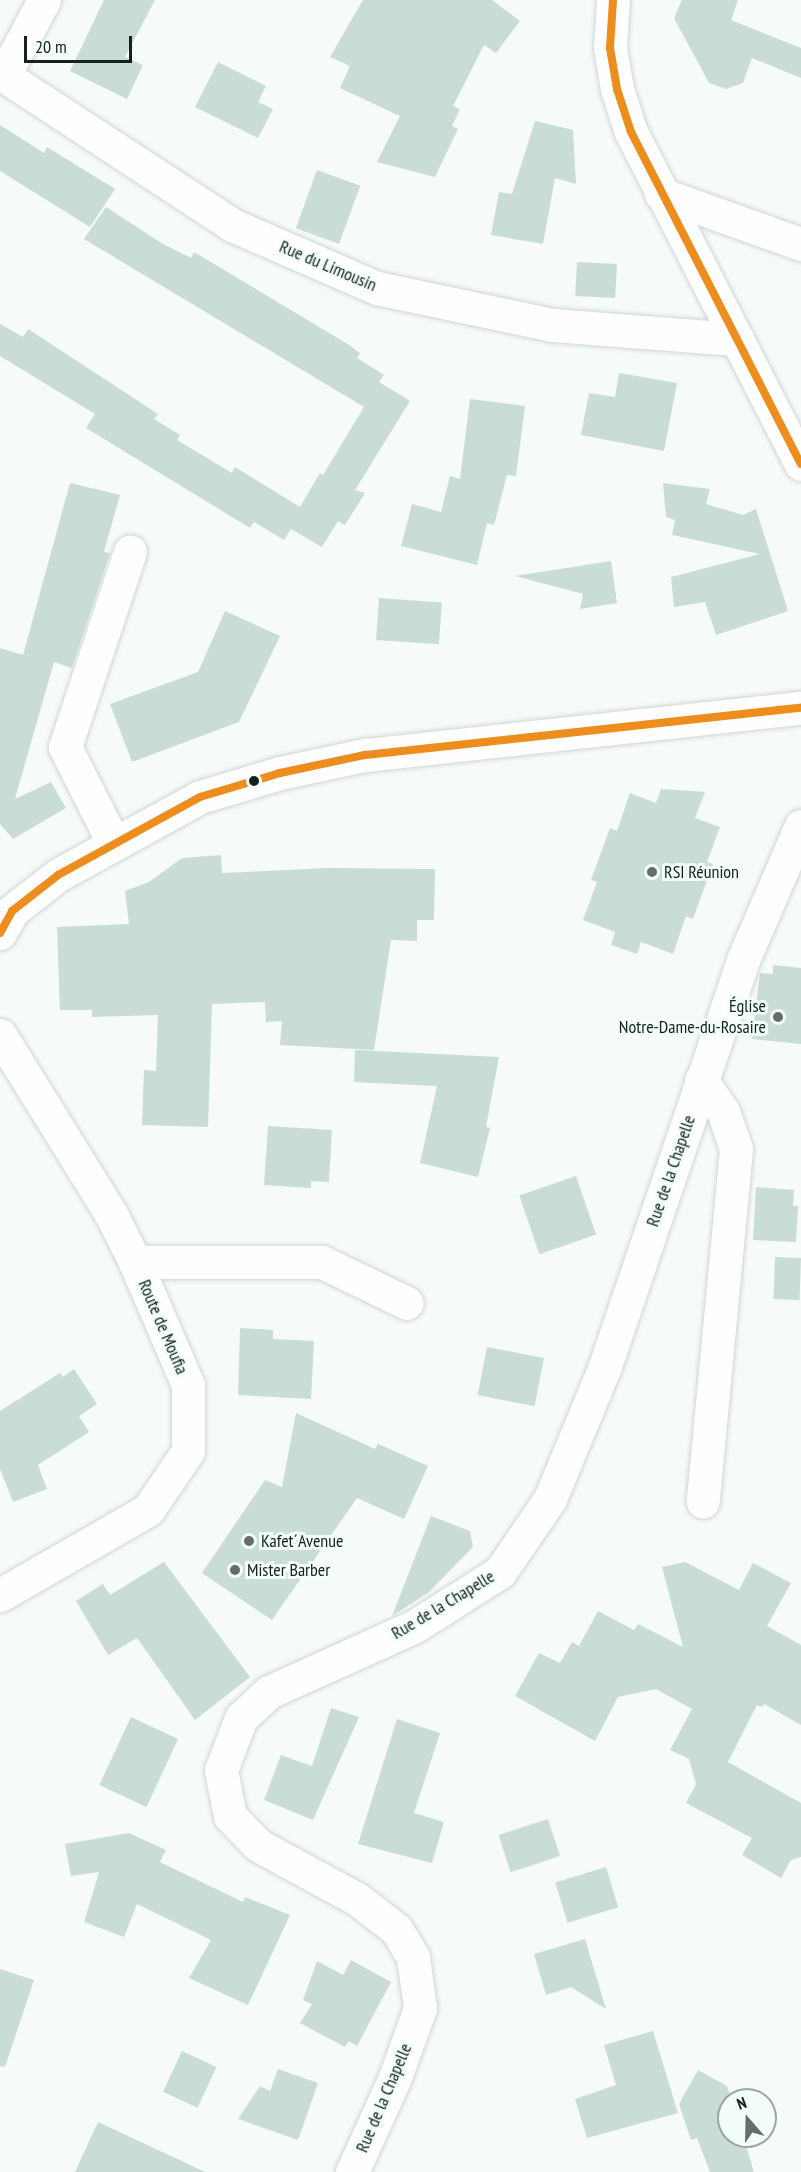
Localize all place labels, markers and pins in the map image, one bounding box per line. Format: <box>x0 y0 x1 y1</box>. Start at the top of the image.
unlabelled marker <box>248 775 260 787</box>
place label: RSI Réunion <box>664 861 739 883</box>
marker: RSI Réunion <box>645 865 659 879</box>
place label: Église Notre-Dame-du-Rosaire <box>619 996 766 1038</box>
marker: Église Notre-Dame-du-Rosaire <box>771 1010 785 1024</box>
place label: Kafet´Avenue <box>261 1530 343 1552</box>
marker: Kafet´Avenue <box>242 1534 256 1548</box>
place label: Mister Barber <box>247 1559 330 1581</box>
marker: Mister Barber <box>228 1563 242 1577</box>

